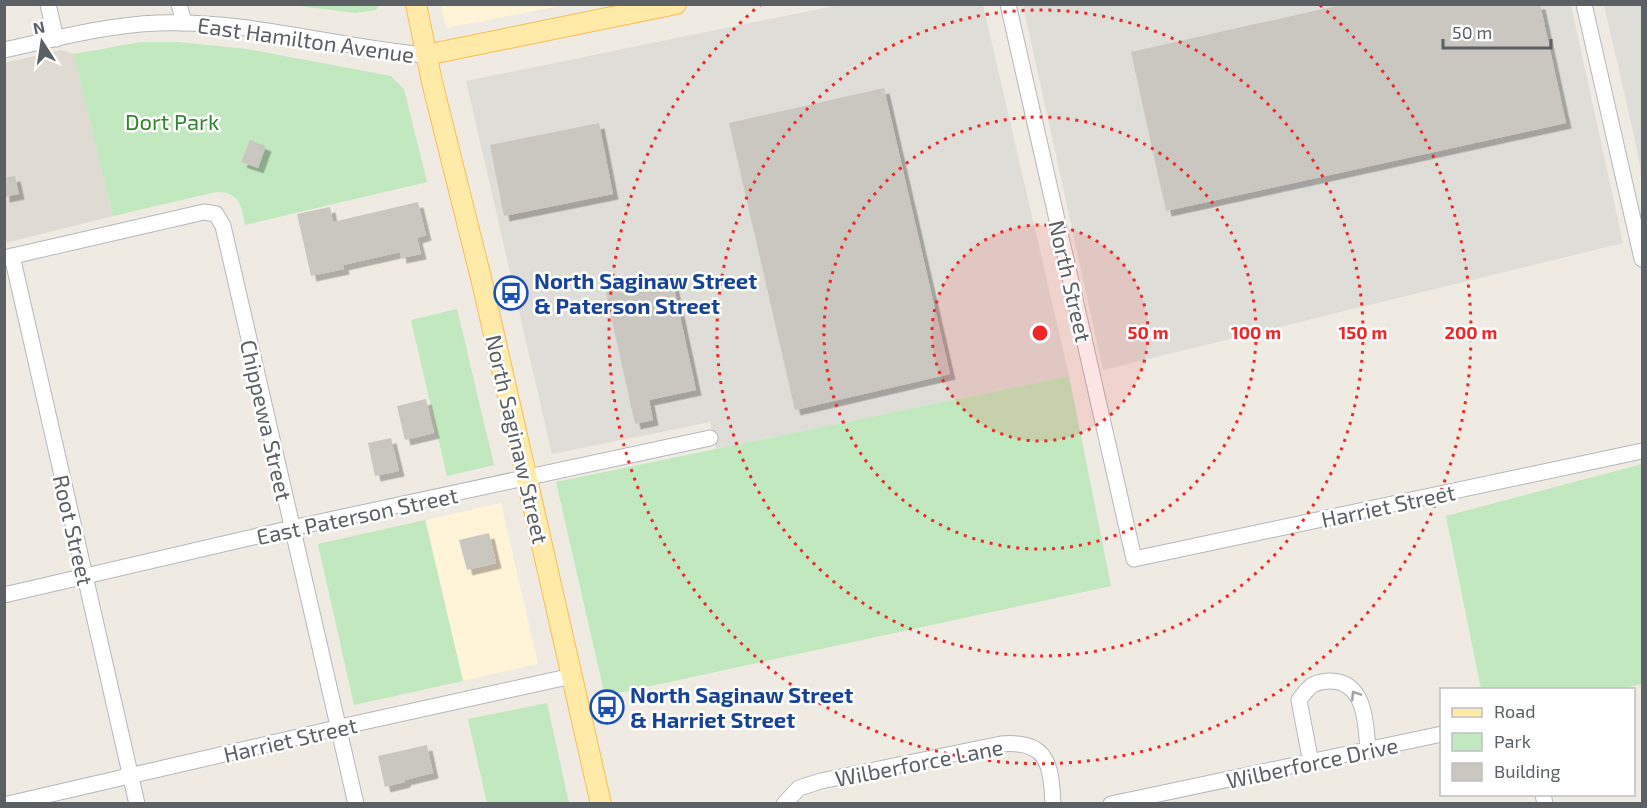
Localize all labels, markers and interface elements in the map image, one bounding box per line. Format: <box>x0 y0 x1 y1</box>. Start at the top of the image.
street label: East Hamilton Avenue <box>196 11 416 67</box>
north arrow <box>12 12 72 72</box>
scale bar <box>1443 12 1551 50</box>
text: N <box>31 16 46 37</box>
text: 50 m <box>1452 21 1492 43</box>
park label: Dort Park <box>125 108 219 134</box>
street label: North Street <box>1044 218 1098 344</box>
place label: North Saginaw Street & Paterson Street <box>534 267 757 318</box>
bus stop icon: North Saginaw Street & Paterson Street <box>493 275 529 311</box>
text: 50 m <box>1127 321 1169 343</box>
text: 100 m <box>1231 321 1281 343</box>
text: 150 m <box>1339 321 1387 343</box>
text: 200 m <box>1445 321 1497 343</box>
centre of rings <box>1030 323 1050 343</box>
street label: North Saginaw Street <box>481 332 555 546</box>
street label: Chippewa Street <box>236 337 298 503</box>
street label: Root Street <box>49 472 99 588</box>
street label: Harriet Street <box>1319 478 1457 532</box>
street label: East Paterson Street <box>254 481 460 549</box>
place label: North Saginaw Street & Harriet Street <box>630 681 853 732</box>
legend <box>1440 688 1635 796</box>
bus stop icon: North Saginaw Street & Harriet Street <box>589 689 625 725</box>
one-way arrow <box>1352 691 1363 702</box>
text: Road <box>1494 700 1535 722</box>
street label: Harriet Street <box>221 711 359 767</box>
text: Park <box>1494 730 1531 752</box>
street label: Wilberforce Drive <box>1224 731 1400 793</box>
street label: Wilberforce Lane <box>833 733 1005 791</box>
text: Building <box>1494 760 1561 782</box>

